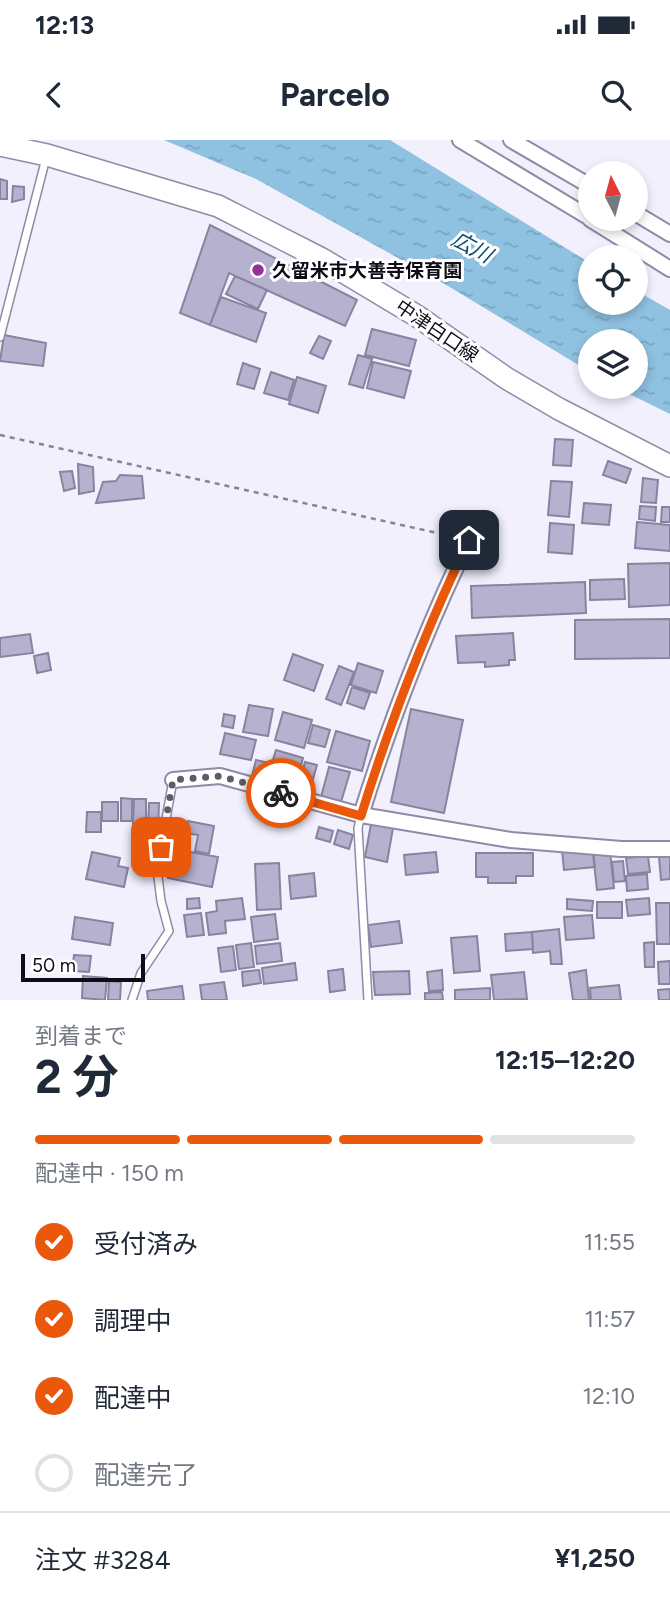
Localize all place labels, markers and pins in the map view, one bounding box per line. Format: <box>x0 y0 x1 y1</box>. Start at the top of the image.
place label: 久留米市大善寺保育園 <box>272 259 462 282</box>
marker: 久留米市大善寺保育園 <box>250 262 266 278</box>
pin <box>439 510 499 570</box>
pin <box>131 817 191 877</box>

